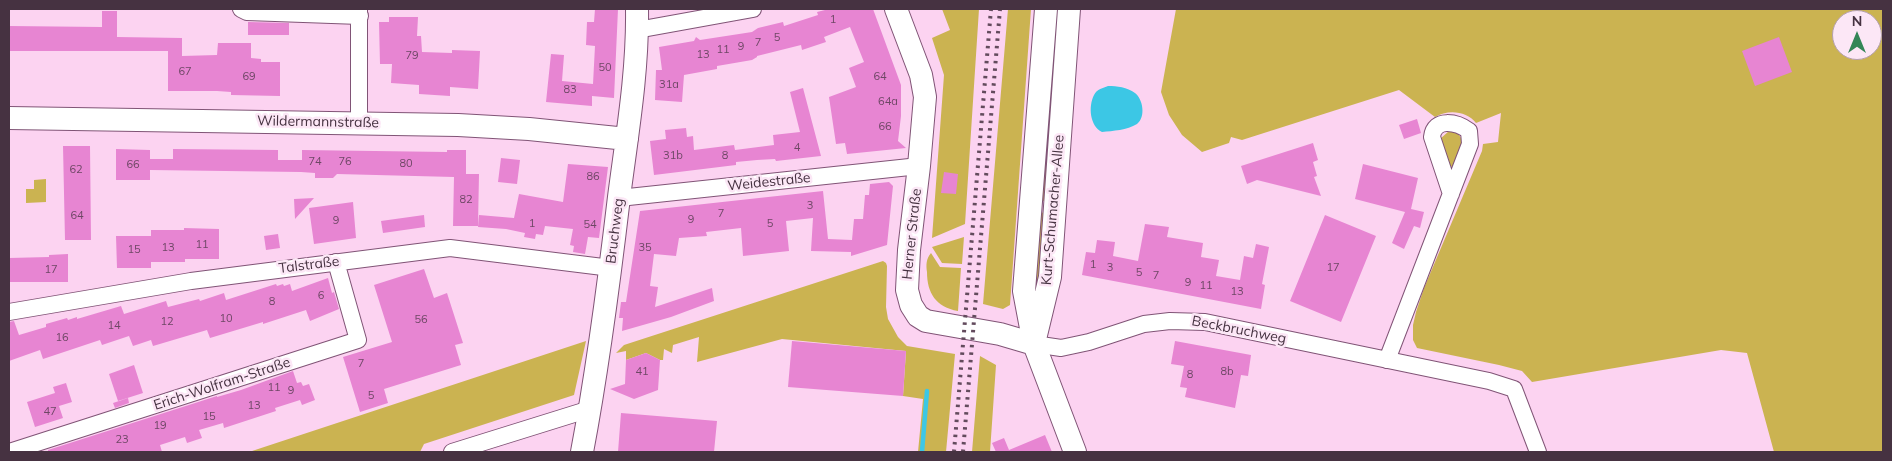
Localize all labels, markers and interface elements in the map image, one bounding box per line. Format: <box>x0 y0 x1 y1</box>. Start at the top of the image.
north arrow <box>1832 10 1882 60</box>
text: N <box>1852 12 1862 30</box>
house number: 1 <box>830 13 836 27</box>
house number: 5 <box>774 31 780 45</box>
house number: 7 <box>755 36 761 50</box>
house number: 9 <box>738 40 744 54</box>
house number: 11 <box>716 43 730 57</box>
house number: 13 <box>696 48 710 62</box>
house number: 79 <box>405 49 419 63</box>
house number: 50 <box>598 61 612 75</box>
house number: 67 <box>178 65 192 79</box>
house number: 69 <box>242 70 256 84</box>
house number: 64 <box>873 70 887 84</box>
house number: 31a <box>659 78 679 92</box>
house number: 83 <box>563 83 577 97</box>
house number: 64a <box>878 95 898 109</box>
street label: Wildermannstraße <box>257 113 379 131</box>
house number: 66 <box>878 120 892 134</box>
street label: Kurt-Schumacher-Allee <box>1038 134 1068 286</box>
house number: 4 <box>794 141 800 155</box>
house number: 31b <box>663 149 683 163</box>
house number: 8 <box>722 149 728 163</box>
house number: 74 <box>308 155 322 169</box>
house number: 76 <box>338 155 352 169</box>
house number: 80 <box>399 157 413 171</box>
house number: 66 <box>126 158 140 172</box>
house number: 62 <box>69 163 83 177</box>
street label: Weidestraße <box>727 169 811 195</box>
house number: 86 <box>586 170 600 184</box>
street label: Herner Straße <box>899 188 925 280</box>
house number: 82 <box>459 193 473 207</box>
street label: Bruchweg <box>603 197 627 265</box>
house number: 3 <box>807 199 813 213</box>
house number: 7 <box>718 207 724 221</box>
house number: 64 <box>70 209 84 223</box>
house number: 9 <box>688 213 694 227</box>
house number: 9 <box>333 214 339 228</box>
house number: 1 <box>529 217 535 231</box>
house number: 5 <box>767 217 773 231</box>
house number: 54 <box>583 218 597 232</box>
house number: 11 <box>195 238 209 252</box>
house number: 13 <box>161 241 175 255</box>
house number: 35 <box>638 241 652 255</box>
house number: 15 <box>127 243 141 257</box>
street label: Talstraße <box>278 253 340 277</box>
house number: 1 <box>1090 258 1096 272</box>
house number: 3 <box>1107 261 1113 275</box>
house number: 17 <box>1326 261 1340 275</box>
house number: 17 <box>44 263 58 277</box>
house number: 5 <box>1136 266 1142 280</box>
house number: 7 <box>1153 269 1159 283</box>
house number: 9 <box>1185 276 1191 290</box>
house number: 11 <box>1199 279 1213 293</box>
house number: 13 <box>1230 285 1244 299</box>
house number: 6 <box>318 289 324 303</box>
house number: 8 <box>269 295 275 309</box>
house number: 10 <box>219 312 233 326</box>
house number: 56 <box>414 313 428 327</box>
street label: Beckbruchweg <box>1190 313 1288 347</box>
house number: 12 <box>160 315 174 329</box>
house number: 14 <box>107 319 121 333</box>
house number: 16 <box>55 331 69 345</box>
street label: Erich-Wolfram-Straße <box>151 354 293 414</box>
house number: 7 <box>358 357 364 371</box>
house number: 41 <box>635 365 649 379</box>
house number: 8b <box>1220 365 1234 379</box>
house number: 8 <box>1187 368 1193 382</box>
house number: 11 <box>267 381 281 395</box>
house number: 9 <box>288 384 294 398</box>
house number: 5 <box>368 389 374 403</box>
house number: 13 <box>247 399 261 413</box>
house number: 47 <box>43 405 57 419</box>
house number: 15 <box>202 410 216 424</box>
house number: 19 <box>153 419 167 433</box>
house number: 23 <box>115 433 129 447</box>

